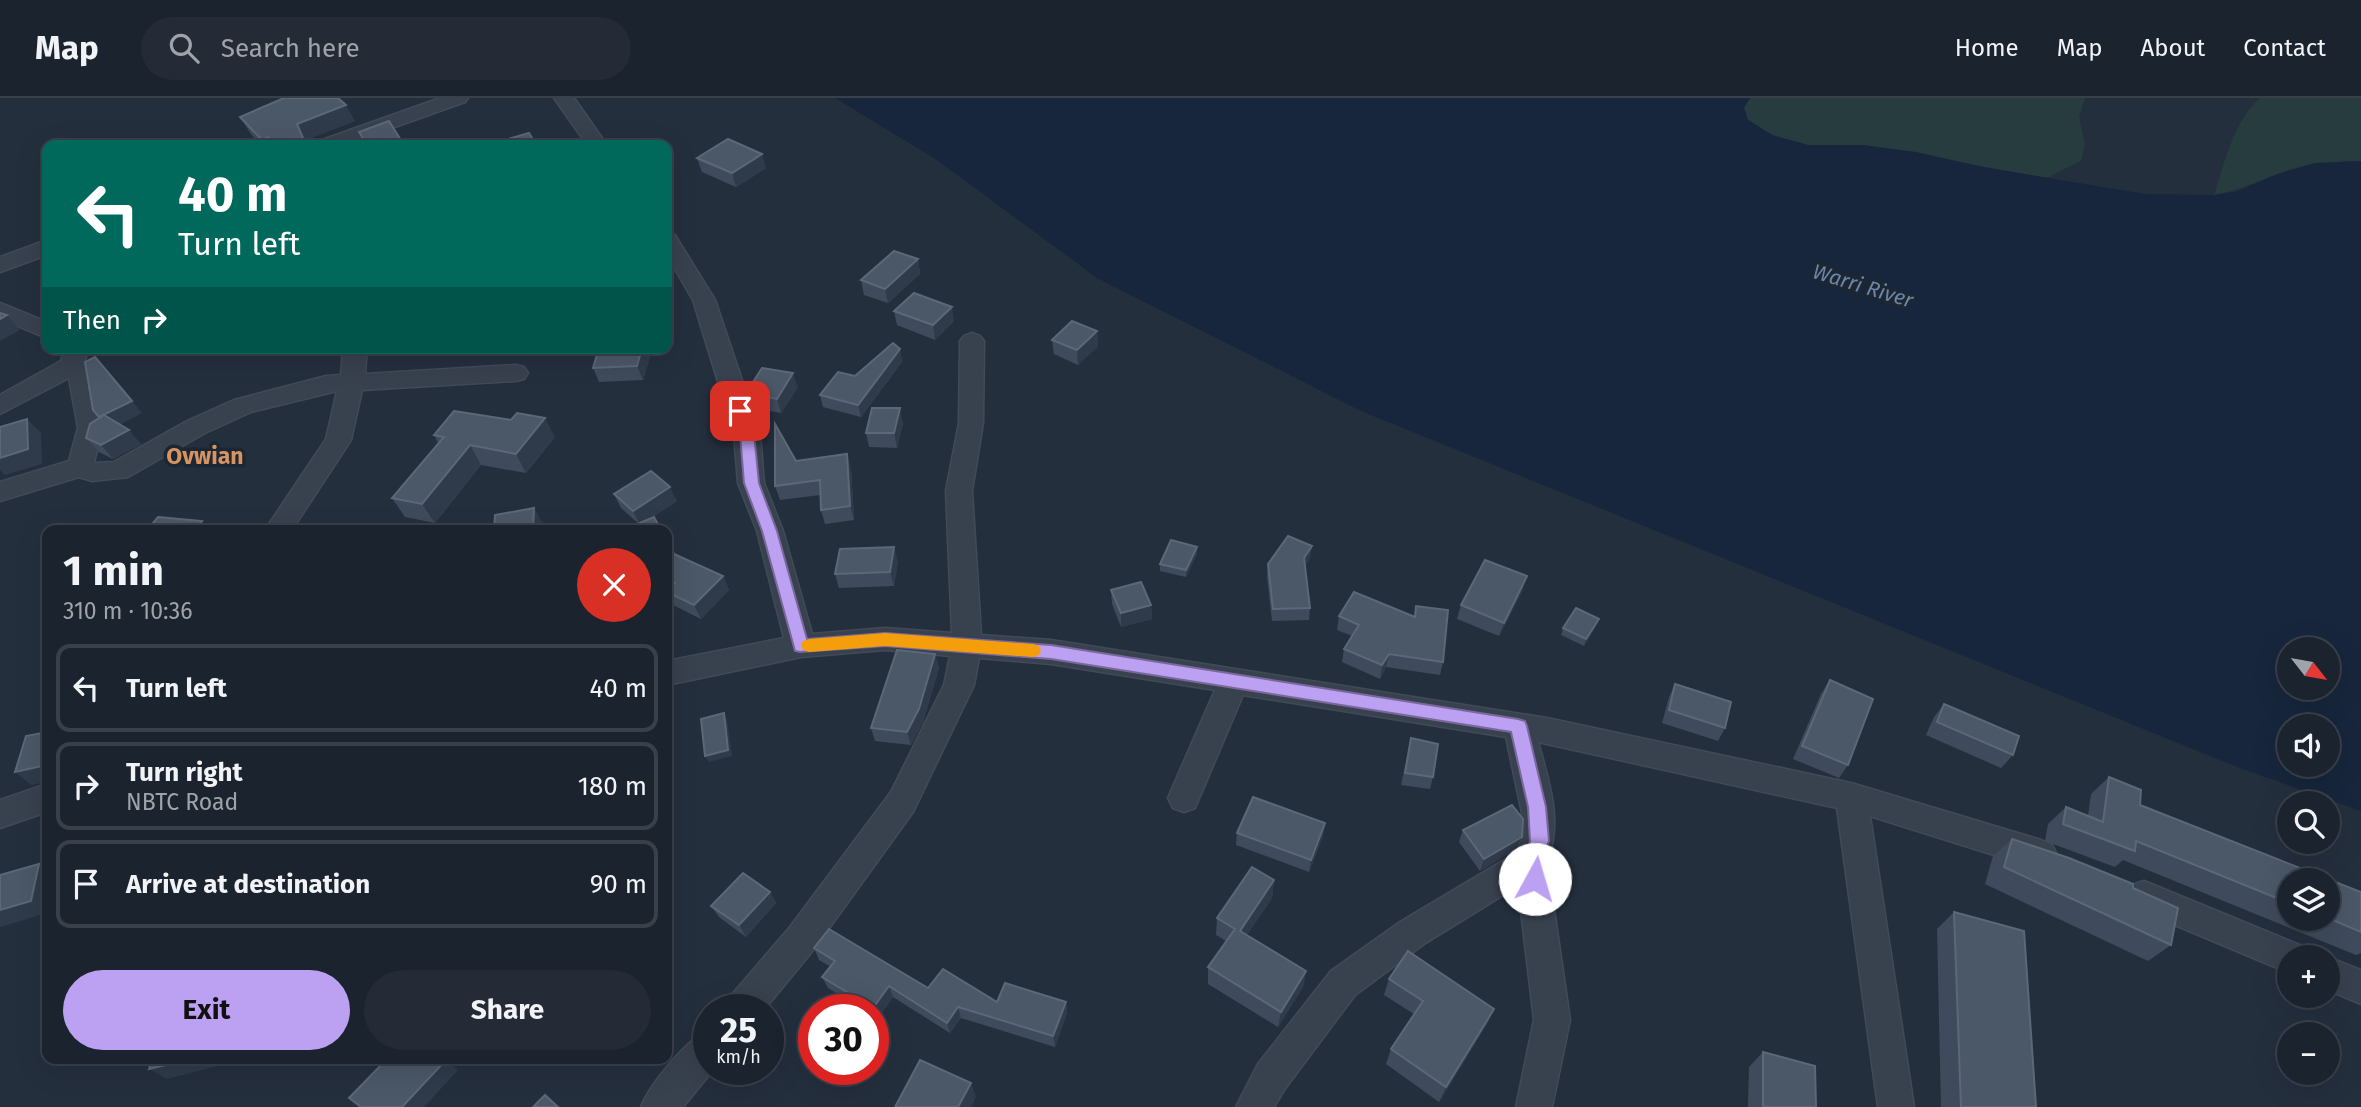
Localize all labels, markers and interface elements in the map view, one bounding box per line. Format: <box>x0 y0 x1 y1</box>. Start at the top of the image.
search box <box>141 17 631 80</box>
text: Map <box>35 28 99 68</box>
icon: search <box>165 29 203 67</box>
text: Search here <box>221 33 360 64</box>
text: Home <box>1955 34 2019 62</box>
text: Map <box>2057 34 2103 62</box>
text: About <box>2141 34 2205 62</box>
text: Contact <box>2243 34 2326 62</box>
text: 40 m <box>178 165 287 224</box>
icon: left <box>63 168 154 259</box>
text: Turn left <box>178 225 300 263</box>
water label: Warri River <box>1810 258 1917 314</box>
icon: right <box>135 301 173 339</box>
text: Then <box>63 305 121 336</box>
pin <box>710 381 770 441</box>
icon: arrive <box>721 392 759 430</box>
district label: Ovwian <box>166 442 244 470</box>
text: 1 min <box>63 546 164 596</box>
button: close <box>577 548 651 622</box>
text: 310 m · 10:36 <box>63 597 192 625</box>
north arrow <box>2277 637 2340 700</box>
map controls <box>2277 637 2340 1085</box>
icon: left <box>67 669 105 707</box>
text: Turn left <box>126 673 227 704</box>
text: 40 m <box>589 673 647 704</box>
button: sound <box>2277 714 2340 777</box>
text: Turn right <box>126 757 243 788</box>
icon: right <box>67 767 105 805</box>
text: 180 m <box>578 771 647 802</box>
text: NBTC Road <box>126 788 238 816</box>
button: search <box>2277 791 2340 854</box>
position arrow <box>1498 842 1572 916</box>
icon: arrive <box>67 865 105 903</box>
button: layers <box>2277 868 2340 931</box>
text: Arrive at destination <box>126 869 370 900</box>
text: 90 m <box>590 869 647 900</box>
button: + <box>2277 945 2340 1008</box>
button: Exit <box>63 970 350 1050</box>
button: Share <box>364 970 651 1050</box>
speed limit sign: 30 <box>798 994 889 1085</box>
text: 25 <box>720 1009 757 1051</box>
button: − <box>2277 1022 2340 1085</box>
text: km/h <box>716 1046 761 1068</box>

